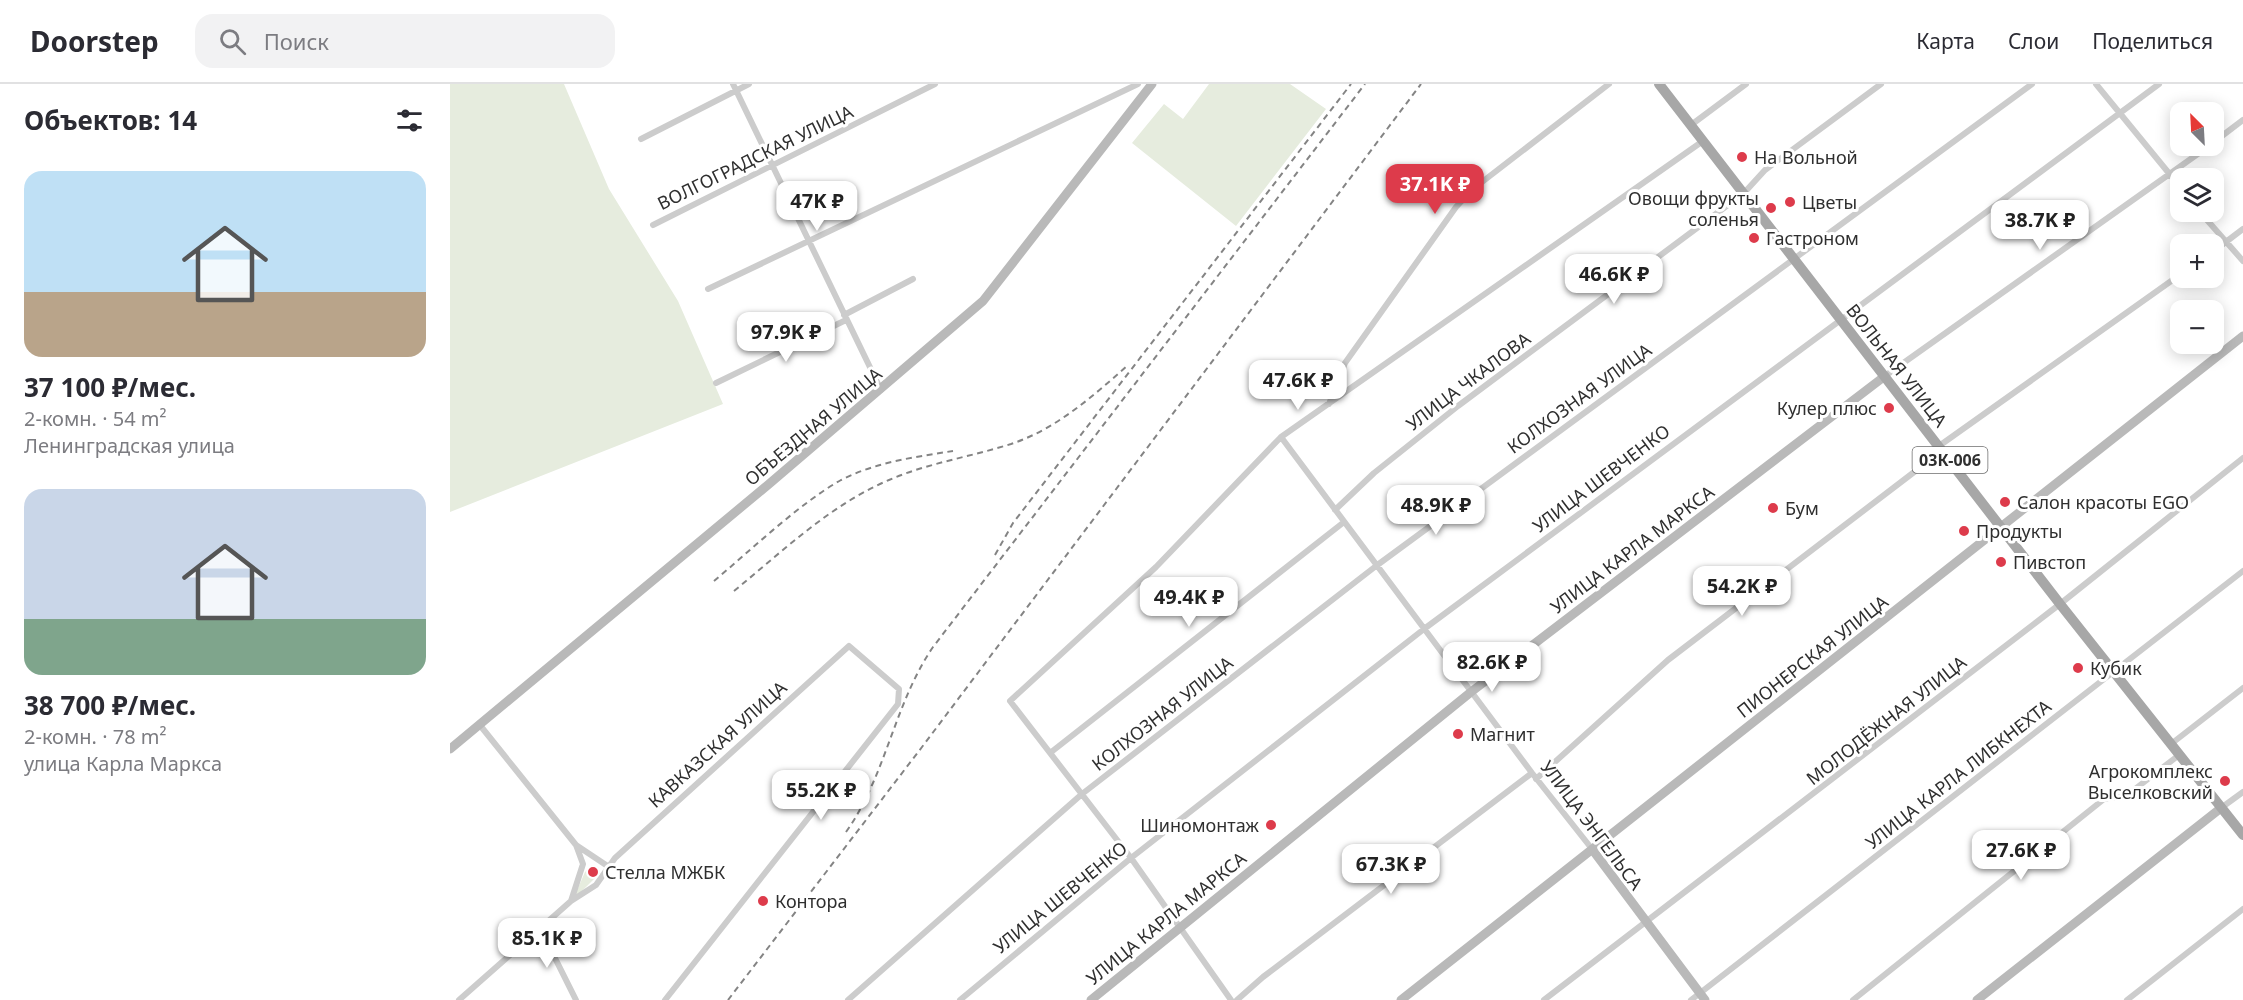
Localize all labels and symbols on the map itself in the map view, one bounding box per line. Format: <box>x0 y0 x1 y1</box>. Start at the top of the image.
street label: ВОЛГОГРАДСКАЯ УЛИЦА <box>653 99 857 215</box>
north arrow <box>2170 102 2224 156</box>
place label: На Вольной <box>1754 145 1858 169</box>
marker: На Вольной <box>1735 150 1749 164</box>
pin: 37.1K ₽ <box>1380 164 1490 215</box>
pin: 47K ₽ <box>775 181 859 232</box>
place label: Овощи фрукты соленья <box>1628 186 1759 231</box>
place label: Цветы <box>1802 190 1857 214</box>
marker: Цветы <box>1783 195 1797 209</box>
pin: 38.7K ₽ <box>1985 200 2095 251</box>
marker: Овощи фрукты соленья <box>1764 201 1778 215</box>
place label: Гастроном <box>1766 226 1859 250</box>
marker: Гастроном <box>1747 231 1761 245</box>
pin: 46.6K ₽ <box>1559 254 1669 305</box>
street label: ВОЛЬНАЯ УЛИЦА <box>1841 298 1953 432</box>
pin: 97.9K ₽ <box>731 312 841 363</box>
street label: УЛИЦА ЧКАЛОВА <box>1401 326 1535 436</box>
street label: КОЛХОЗНАЯ УЛИЦА <box>1502 337 1656 458</box>
pin: 47.6K ₽ <box>1243 360 1353 411</box>
street label: ОБЪЕЗДНАЯ УЛИЦА <box>739 361 887 490</box>
place label: Кулер плюс <box>1777 396 1877 420</box>
marker: Кулер плюс <box>1882 401 1896 415</box>
street label: УЛИЦА ШЕВЧЕНКО <box>1528 419 1674 537</box>
road number: 03К-006 <box>1912 447 1988 473</box>
street label: УЛИЦА КАРЛА МАРКСА <box>1545 479 1719 618</box>
pin: 48.9K ₽ <box>1381 485 1491 536</box>
place label: Салон красоты EGO <box>2017 490 2189 514</box>
marker: Салон красоты EGO <box>1998 495 2012 509</box>
place label: Бум <box>1785 496 1819 520</box>
marker: Бум <box>1766 501 1780 515</box>
place label: Продукты <box>1976 519 2062 543</box>
marker: Продукты <box>1957 524 1971 538</box>
place label: Пивстоп <box>2013 550 2086 574</box>
marker: Пивстоп <box>1994 555 2008 569</box>
pin: 54.2K ₽ <box>1687 566 1797 617</box>
pin: 49.4K ₽ <box>1134 577 1244 628</box>
street label: ПИОНЕРСКАЯ УЛИЦА <box>1731 589 1893 723</box>
pin: 82.6K ₽ <box>1437 642 1547 693</box>
street label: КОЛХОЗНАЯ УЛИЦА <box>1087 650 1238 776</box>
street label: МОЛОДЁЖНАЯ УЛИЦА <box>1801 650 1971 790</box>
place label: Кубик <box>2090 656 2142 680</box>
marker: Кубик <box>2071 661 2085 675</box>
street label: КАВКАЗСКАЯ УЛИЦА <box>643 675 792 813</box>
street label: УЛИЦА КАРЛА ЛИБКНЕХТА <box>1860 694 2056 854</box>
place label: Магнит <box>1470 722 1535 746</box>
marker: Магнит <box>1451 727 1465 741</box>
street label: УЛИЦА ЭНГЕЛЬСА <box>1536 756 1649 895</box>
place label: Агрокомплекс Выселковский <box>2088 759 2213 804</box>
pin: 55.2K ₽ <box>766 770 876 821</box>
marker: Агрокомплекс Выселковский <box>2218 774 2232 788</box>
place label: Шиномонтаж <box>1140 813 1259 837</box>
marker: Шиномонтаж <box>1264 818 1278 832</box>
pin: 27.6K ₽ <box>1966 830 2076 881</box>
street label: УЛИЦА ШЕВЧЕНКО <box>988 836 1132 958</box>
pin: 67.3K ₽ <box>1336 844 1446 895</box>
street label: УЛИЦА КАРЛА МАРКСА <box>1081 846 1251 990</box>
place label: Стелла МЖБК <box>605 860 726 884</box>
marker: Стелла МЖБК <box>586 865 600 879</box>
place label: Контора <box>775 889 847 913</box>
marker: Контора <box>756 894 770 908</box>
pin: 85.1K ₽ <box>492 918 602 969</box>

